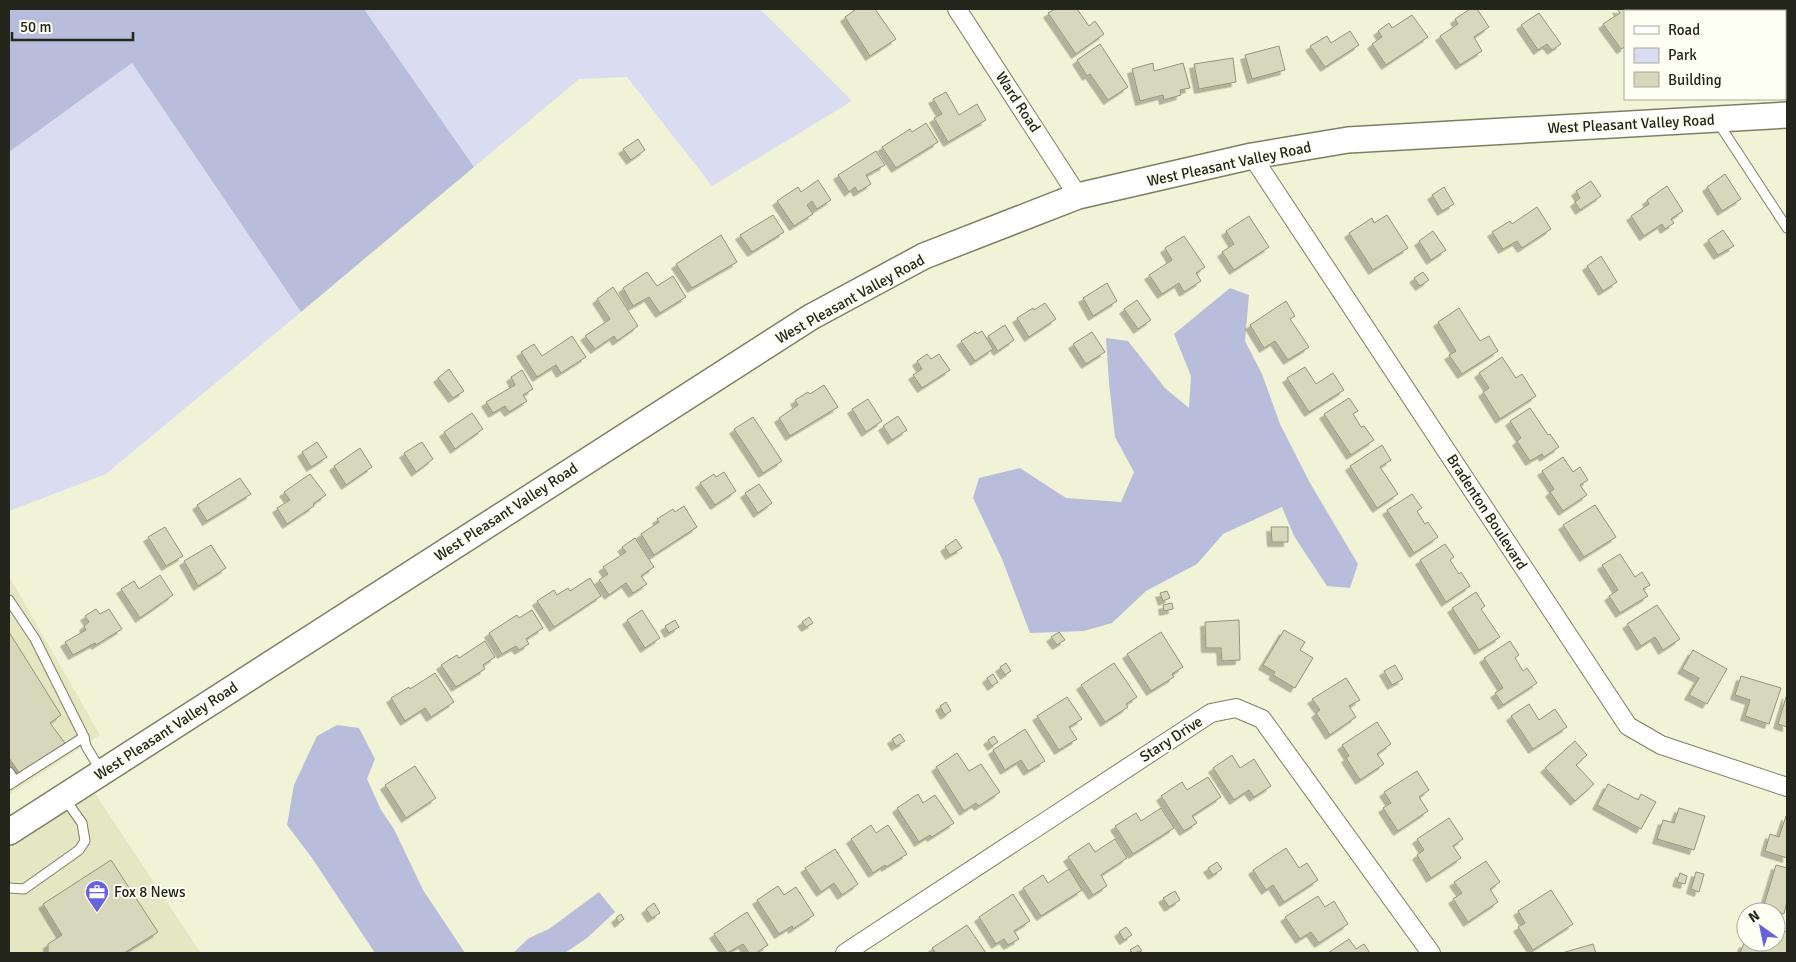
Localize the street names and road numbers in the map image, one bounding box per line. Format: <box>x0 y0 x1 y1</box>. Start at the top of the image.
street label: Ward Road <box>992 68 1044 136</box>
street label: West Pleasant Valley Road <box>1547 111 1715 137</box>
street label: West Pleasant Valley Road <box>1145 138 1313 190</box>
street label: West Pleasant Valley Road <box>772 251 928 347</box>
street label: Bradenton Boulevard <box>1443 451 1531 573</box>
street label: West Pleasant Valley Road <box>431 459 581 565</box>
street label: West Pleasant Valley Road <box>91 678 241 784</box>
street label: Stary Drive <box>1136 712 1206 766</box>

